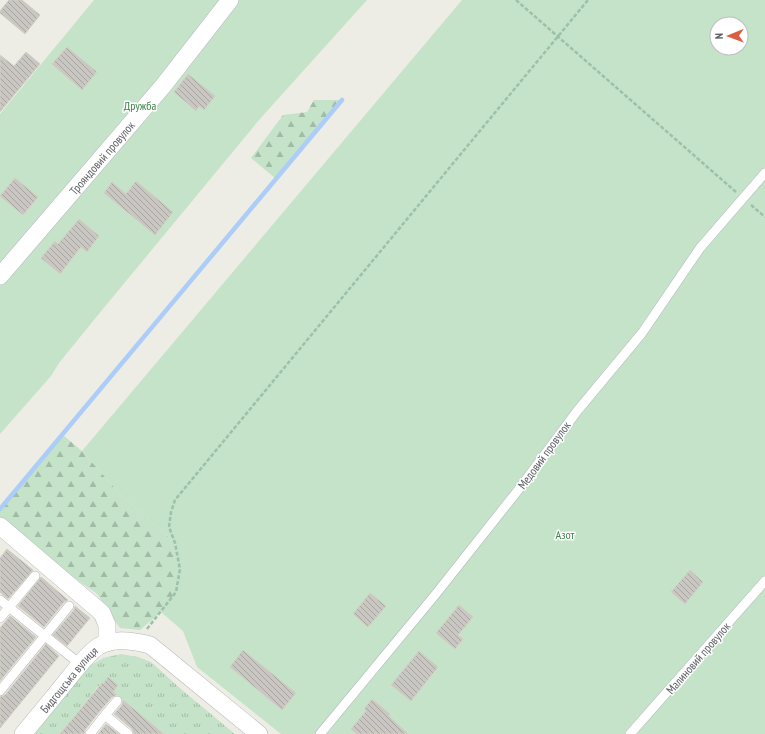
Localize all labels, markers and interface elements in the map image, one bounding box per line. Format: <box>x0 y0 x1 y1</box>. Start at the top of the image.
north arrow <box>709 16 749 56</box>
text: N <box>712 33 726 39</box>
park label: Дружба <box>124 98 156 113</box>
street label: Трояндовий провулок <box>66 117 138 198</box>
street label: Медовий провулок <box>514 418 574 492</box>
park label: Азот <box>556 527 575 542</box>
street label: Малиновий провулок <box>663 619 734 697</box>
street label: Бидгощська вулиця <box>36 643 101 716</box>

